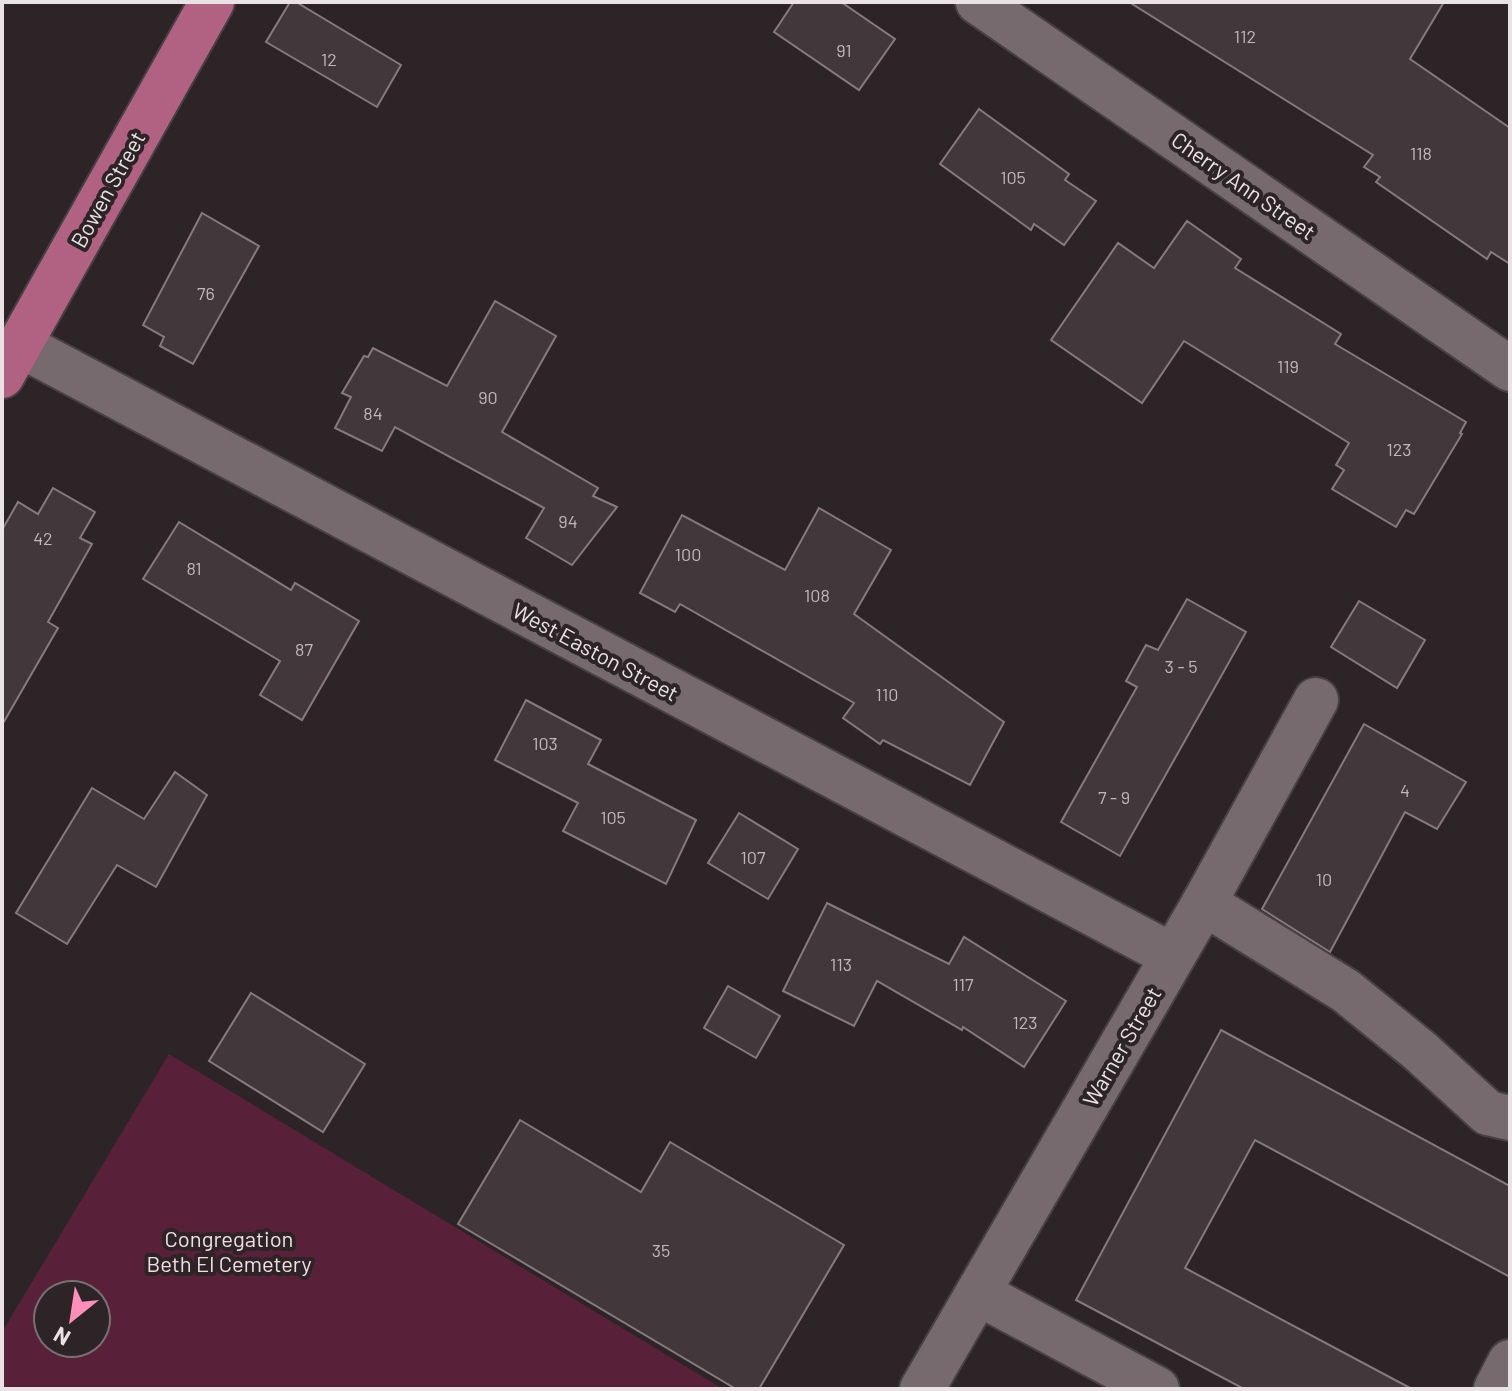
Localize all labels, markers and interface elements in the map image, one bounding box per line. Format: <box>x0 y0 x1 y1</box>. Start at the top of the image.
house number: 112 <box>1234 25 1256 47</box>
house number: 91 <box>836 39 852 61</box>
house number: 12 <box>321 48 337 70</box>
street label: Bowen Street <box>64 126 150 252</box>
street label: Cherry Ann Street <box>1167 126 1321 244</box>
house number: 118 <box>1410 142 1432 164</box>
house number: 105 <box>1000 166 1026 188</box>
house number: 76 <box>197 282 215 304</box>
house number: 119 <box>1277 355 1299 377</box>
house number: 90 <box>478 386 498 408</box>
house number: 84 <box>363 402 383 424</box>
house number: 123 <box>1386 438 1412 460</box>
house number: 94 <box>558 510 578 532</box>
house number: 42 <box>33 527 53 549</box>
house number: 100 <box>675 543 701 565</box>
house number: 81 <box>186 557 202 579</box>
house number: 108 <box>804 584 830 606</box>
street label: West Easton Street <box>509 596 683 706</box>
house number: 87 <box>295 638 313 660</box>
house number: 3 - 5 <box>1165 655 1197 677</box>
house number: 110 <box>876 683 898 705</box>
house number: 103 <box>532 732 558 754</box>
house number: 4 <box>1400 779 1410 801</box>
house number: 7 - 9 <box>1098 786 1130 808</box>
house number: 105 <box>600 806 626 828</box>
house number: 107 <box>741 846 766 868</box>
house number: 10 <box>1316 868 1332 890</box>
house number: 113 <box>830 953 852 975</box>
house number: 117 <box>952 973 974 995</box>
street label: Warner Street <box>1076 982 1166 1110</box>
house number: 123 <box>1012 1011 1038 1033</box>
park label: Congregation Beth El Cemetery <box>146 1225 312 1276</box>
house number: 35 <box>652 1239 670 1261</box>
north arrow <box>32 1279 112 1359</box>
text: N <box>49 1322 74 1352</box>

